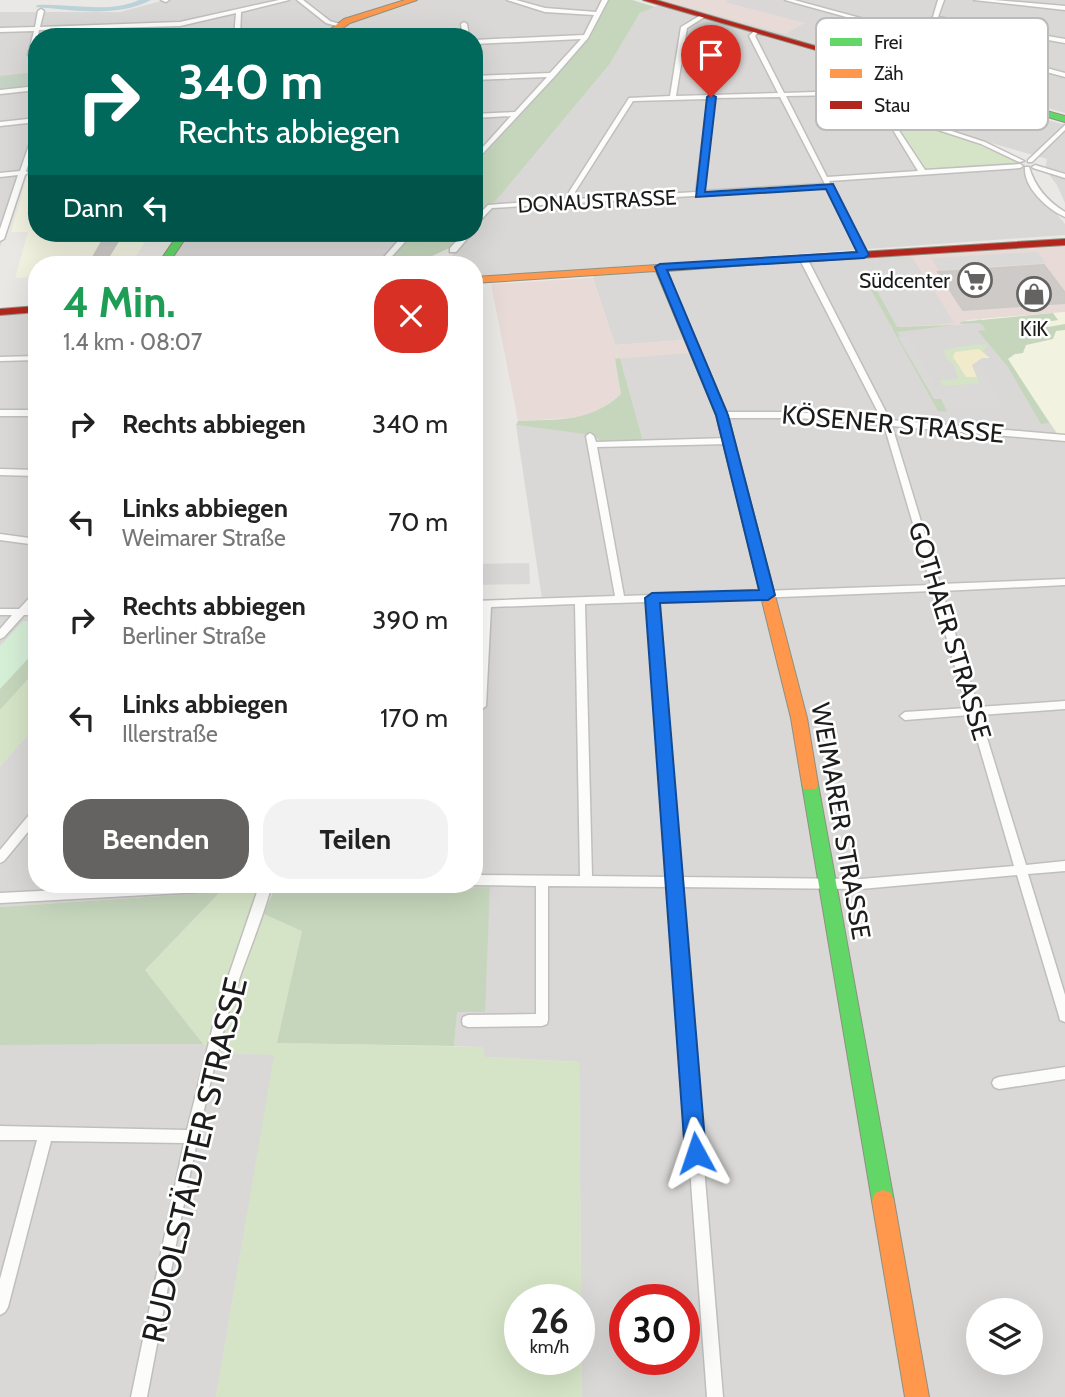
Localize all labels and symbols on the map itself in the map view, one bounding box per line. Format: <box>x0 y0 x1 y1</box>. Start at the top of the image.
legend <box>816 18 1048 130</box>
pin <box>681 25 741 97</box>
text: Frei <box>874 31 903 54</box>
text: Zäh <box>874 62 904 85</box>
text: Stau <box>874 94 910 117</box>
street label: DONAUSTRASSE <box>517 184 677 218</box>
supermarket icon: Südcenter <box>956 261 994 299</box>
place label: Südcenter <box>859 268 950 293</box>
shop icon: KiK <box>1015 275 1053 313</box>
place label: KiK <box>1020 316 1048 341</box>
street label: KÖSENER STRASSE <box>780 398 1006 450</box>
street label: GOTHAER STRASSE <box>902 518 998 744</box>
street label: WEIMARER STRASSE <box>804 700 878 942</box>
street label: RUDOLSTÄDTER STRASSE <box>133 974 255 1346</box>
position arrow <box>659 1116 733 1190</box>
speed limit sign: 30 <box>609 1284 700 1375</box>

